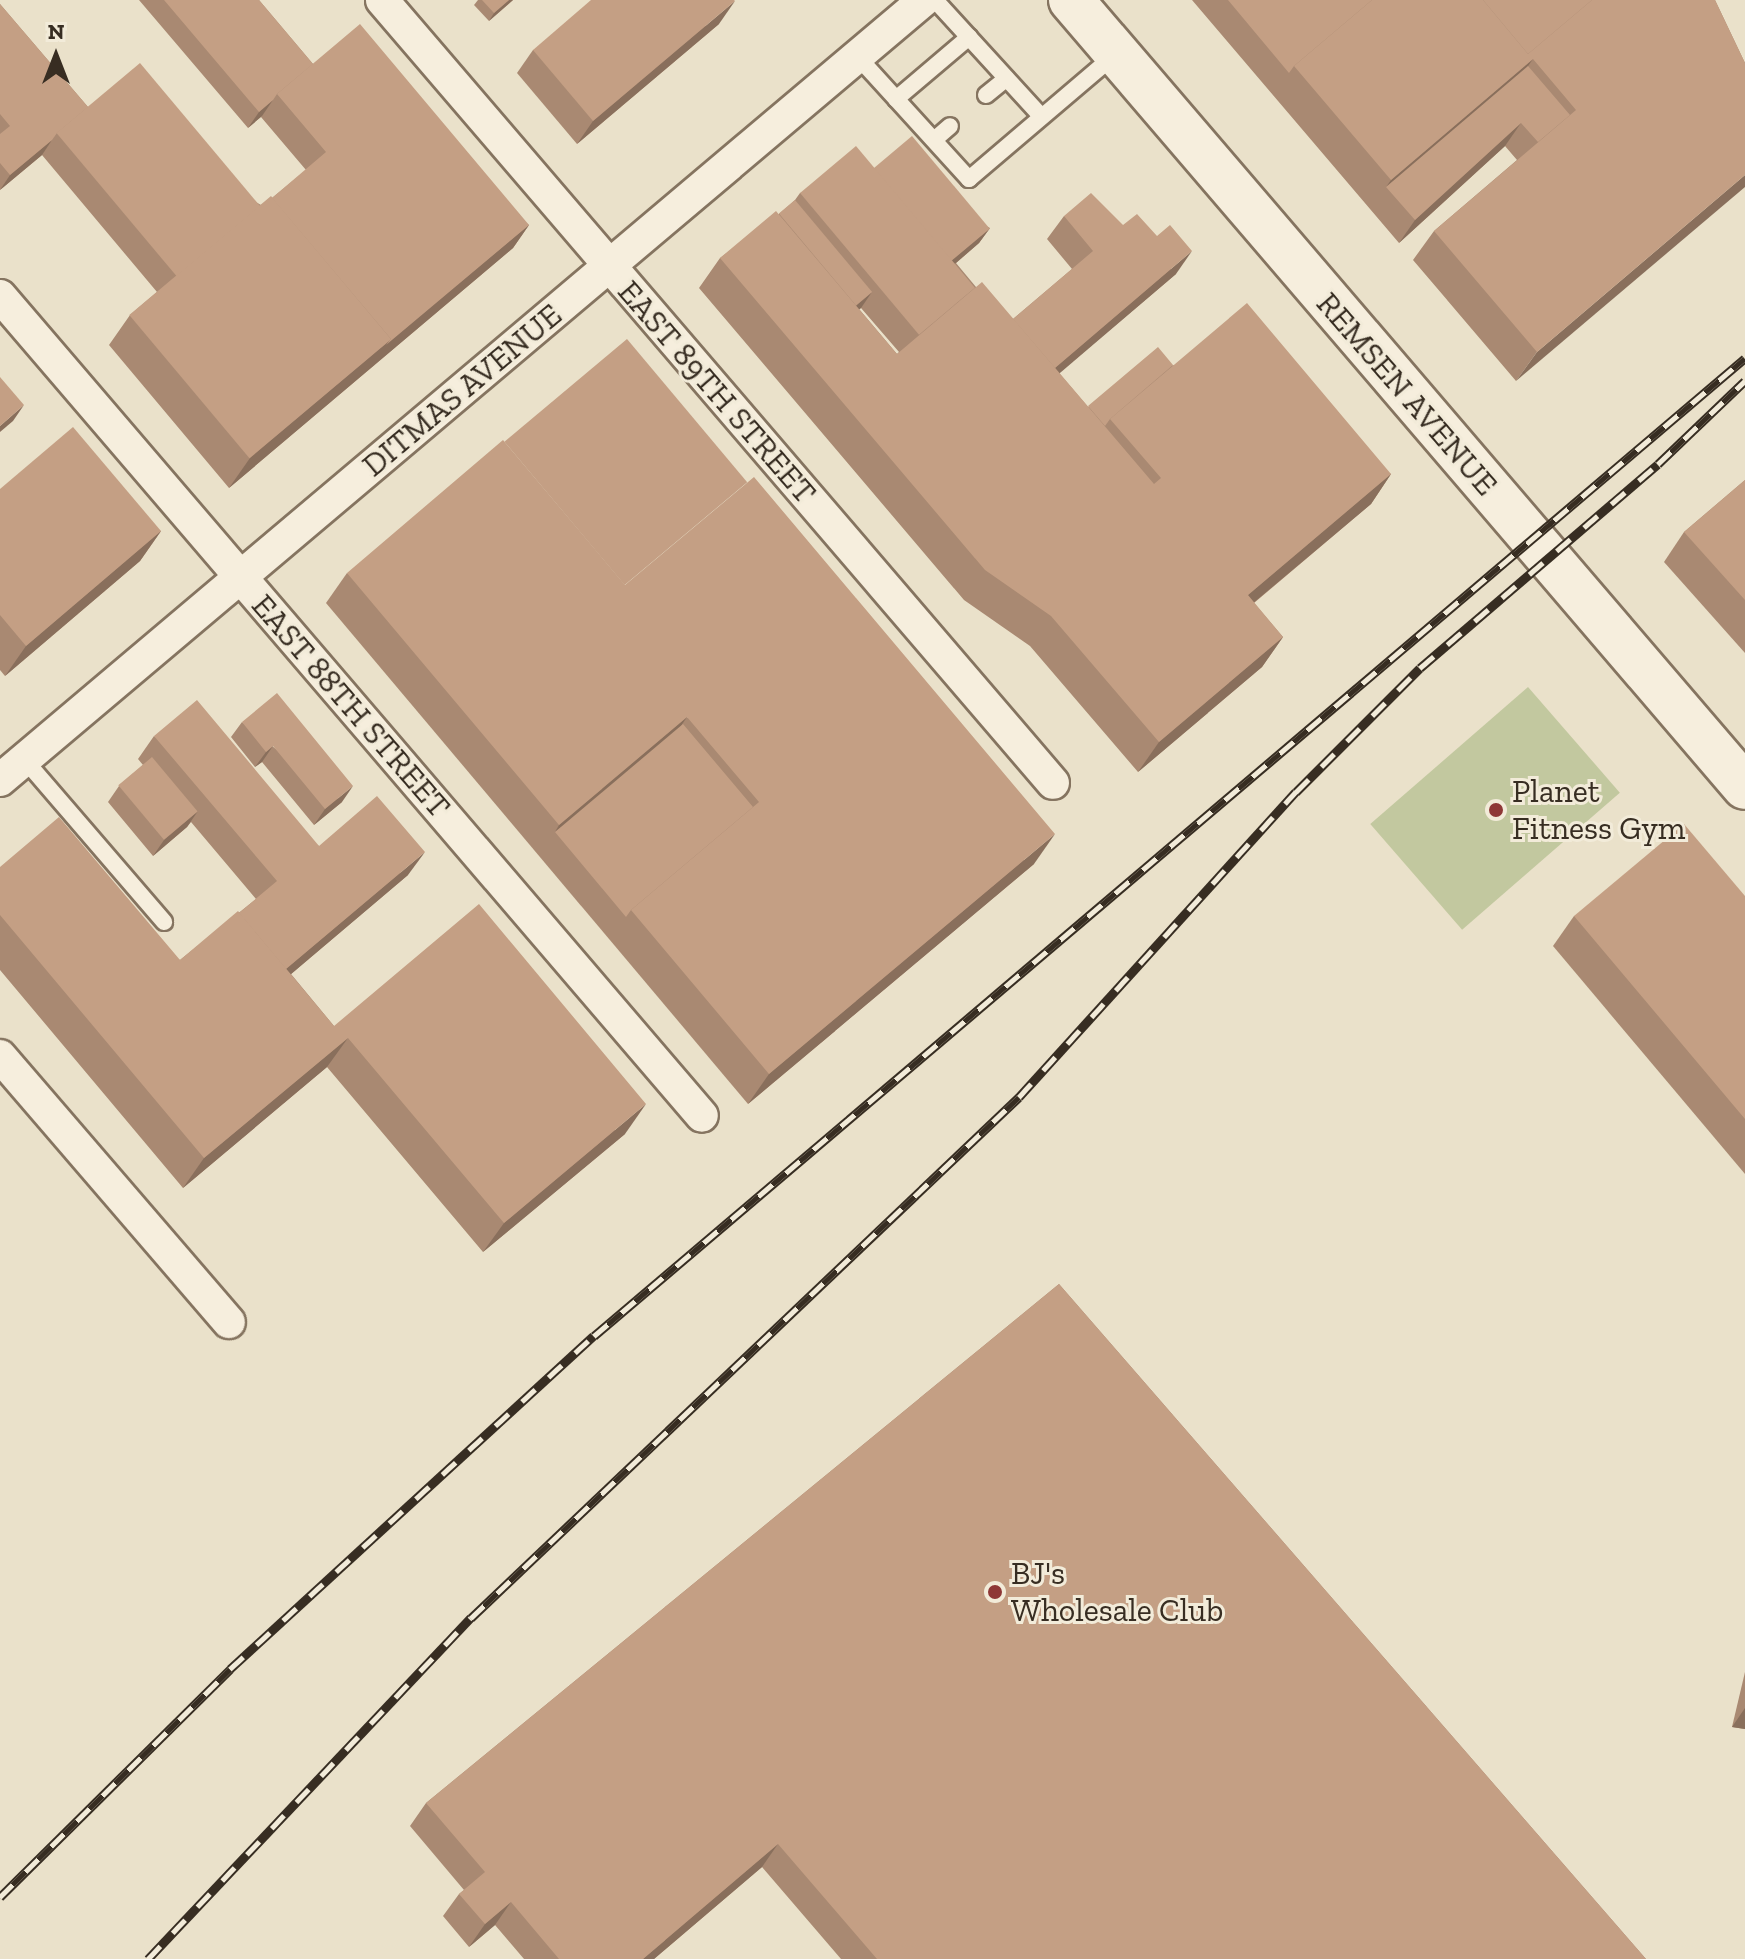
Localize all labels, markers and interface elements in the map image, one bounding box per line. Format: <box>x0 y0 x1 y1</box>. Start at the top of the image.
north arrow <box>16 16 96 96</box>
text: N <box>48 18 64 45</box>
street label: EAST 89TH STREET <box>610 273 824 511</box>
street label: REMSEN AVENUE <box>1308 284 1506 504</box>
street label: DITMAS AVENUE <box>354 295 570 485</box>
street label: EAST 88TH STREET <box>244 586 458 826</box>
place label: Planet Fitness Gym <box>1512 773 1685 848</box>
marker: Planet Fitness Gym <box>1487 801 1505 819</box>
place label: BJ's Wholesale Club <box>1011 1555 1223 1630</box>
marker: BJ's Wholesale Club <box>986 1583 1004 1601</box>

